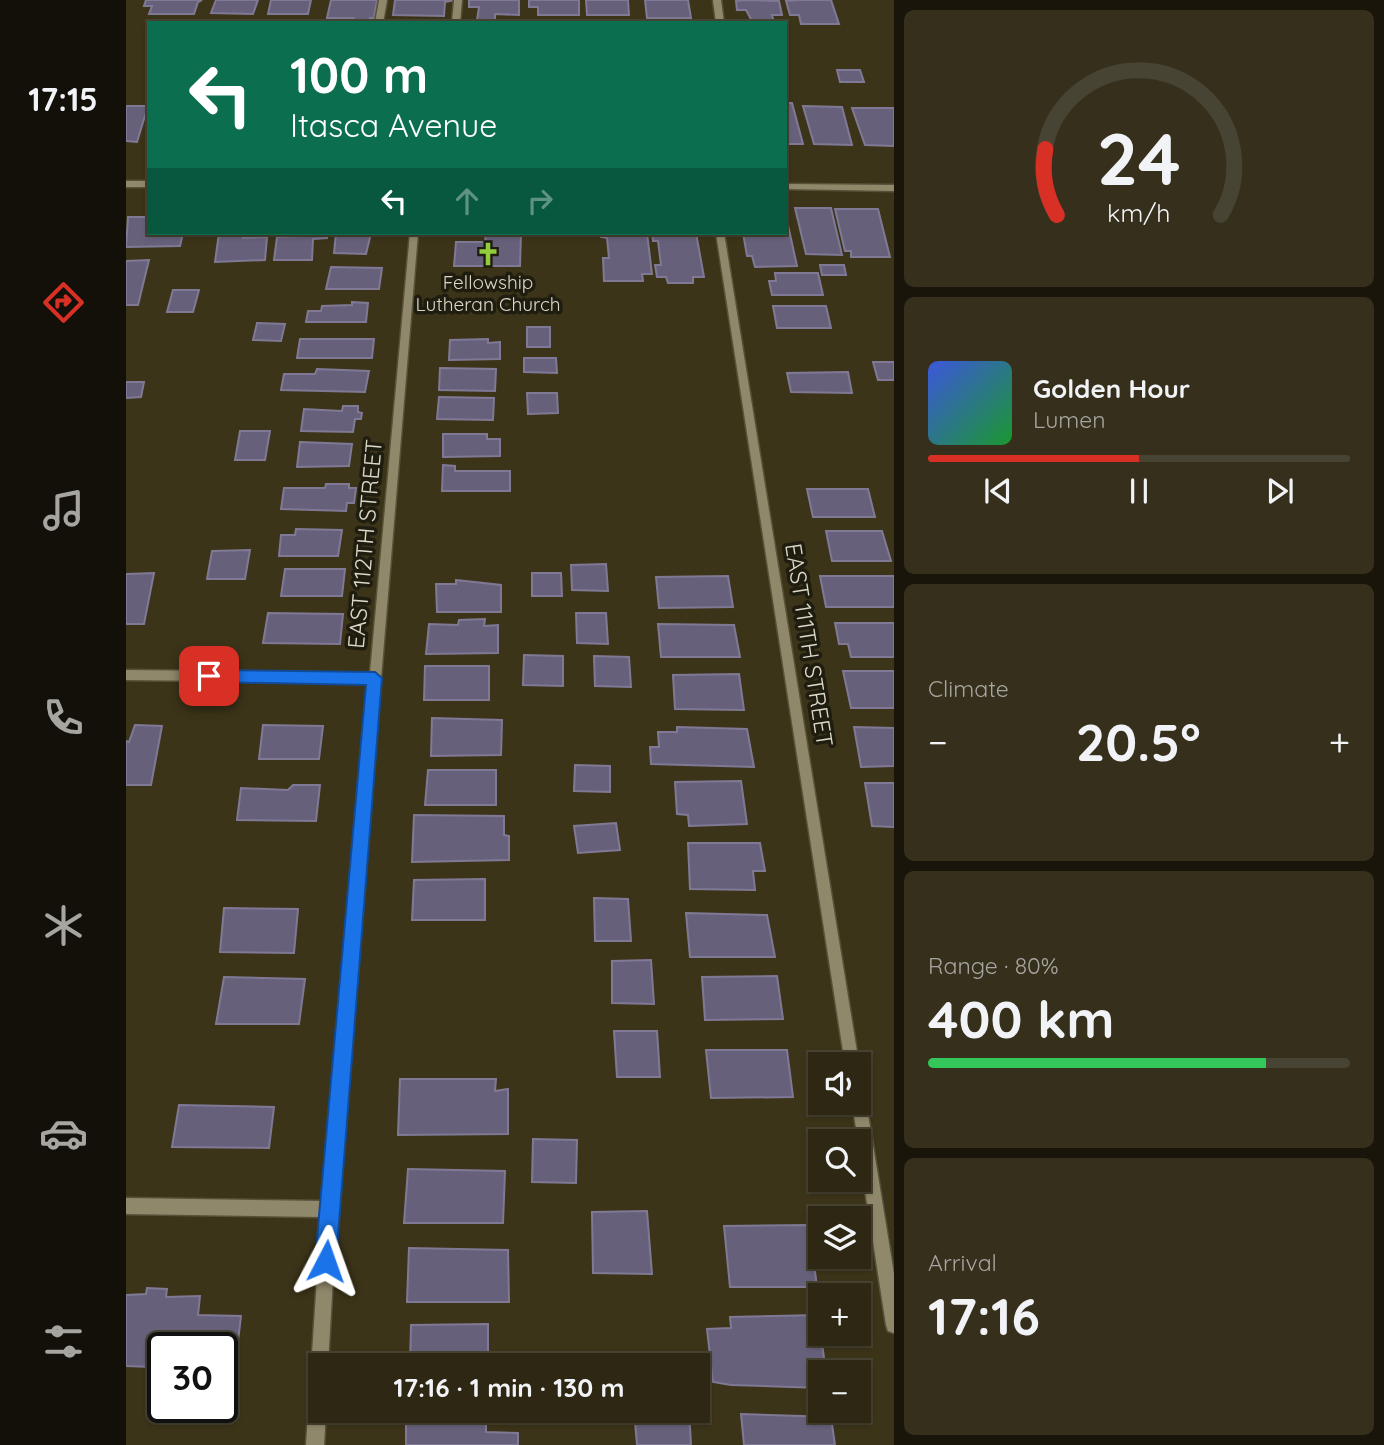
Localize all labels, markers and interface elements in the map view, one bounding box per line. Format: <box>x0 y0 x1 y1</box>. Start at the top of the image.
text: 100 m <box>290 44 428 105</box>
icon: left <box>175 49 266 140</box>
text: 17:15 <box>28 79 98 119</box>
text: Itasca Avenue <box>290 105 497 145</box>
text: 24 <box>1097 112 1181 203</box>
icon: left <box>375 182 413 220</box>
icon: ahead <box>448 182 486 220</box>
icon: right <box>521 182 559 220</box>
text: km/h <box>1107 196 1171 227</box>
church icon: Fellowship Lutheran Church <box>474 240 502 268</box>
place label: Fellowship Lutheran Church <box>415 270 561 316</box>
icon: directions <box>39 278 88 327</box>
text: Golden Hour <box>1033 372 1190 405</box>
text: Lumen <box>1033 405 1106 434</box>
street label: EAST 112TH STREET <box>341 438 388 650</box>
icon: previous <box>979 472 1017 510</box>
icon: pause <box>1120 472 1158 510</box>
icon: next <box>1261 472 1299 510</box>
icon: music <box>39 486 88 535</box>
street label: EAST 111TH STREET <box>779 541 840 749</box>
pin <box>179 646 239 706</box>
icon: arrive <box>190 657 228 695</box>
text: Climate <box>928 674 1009 703</box>
icon: phone <box>39 693 88 742</box>
text: 20.5° <box>1076 709 1201 774</box>
text: − <box>928 718 948 766</box>
text: + <box>1329 718 1350 766</box>
icon: climate <box>39 901 88 950</box>
text: Range · 80% <box>928 951 1059 980</box>
text: 400 km <box>928 986 1115 1051</box>
map controls <box>808 1052 871 1423</box>
button: sound <box>808 1052 871 1115</box>
icon: car <box>39 1109 88 1158</box>
button: search <box>808 1129 871 1192</box>
button: layers <box>808 1206 871 1269</box>
position arrow <box>289 1224 363 1298</box>
text: Arrival <box>928 1248 997 1277</box>
button: + <box>808 1283 871 1346</box>
text: 17:16 <box>928 1283 1040 1348</box>
icon: filters <box>39 1317 88 1366</box>
speed limit sign: 30 <box>147 1332 238 1423</box>
button: − <box>808 1360 871 1423</box>
text: 17:16 · 1 min · 130 m <box>394 1371 624 1404</box>

